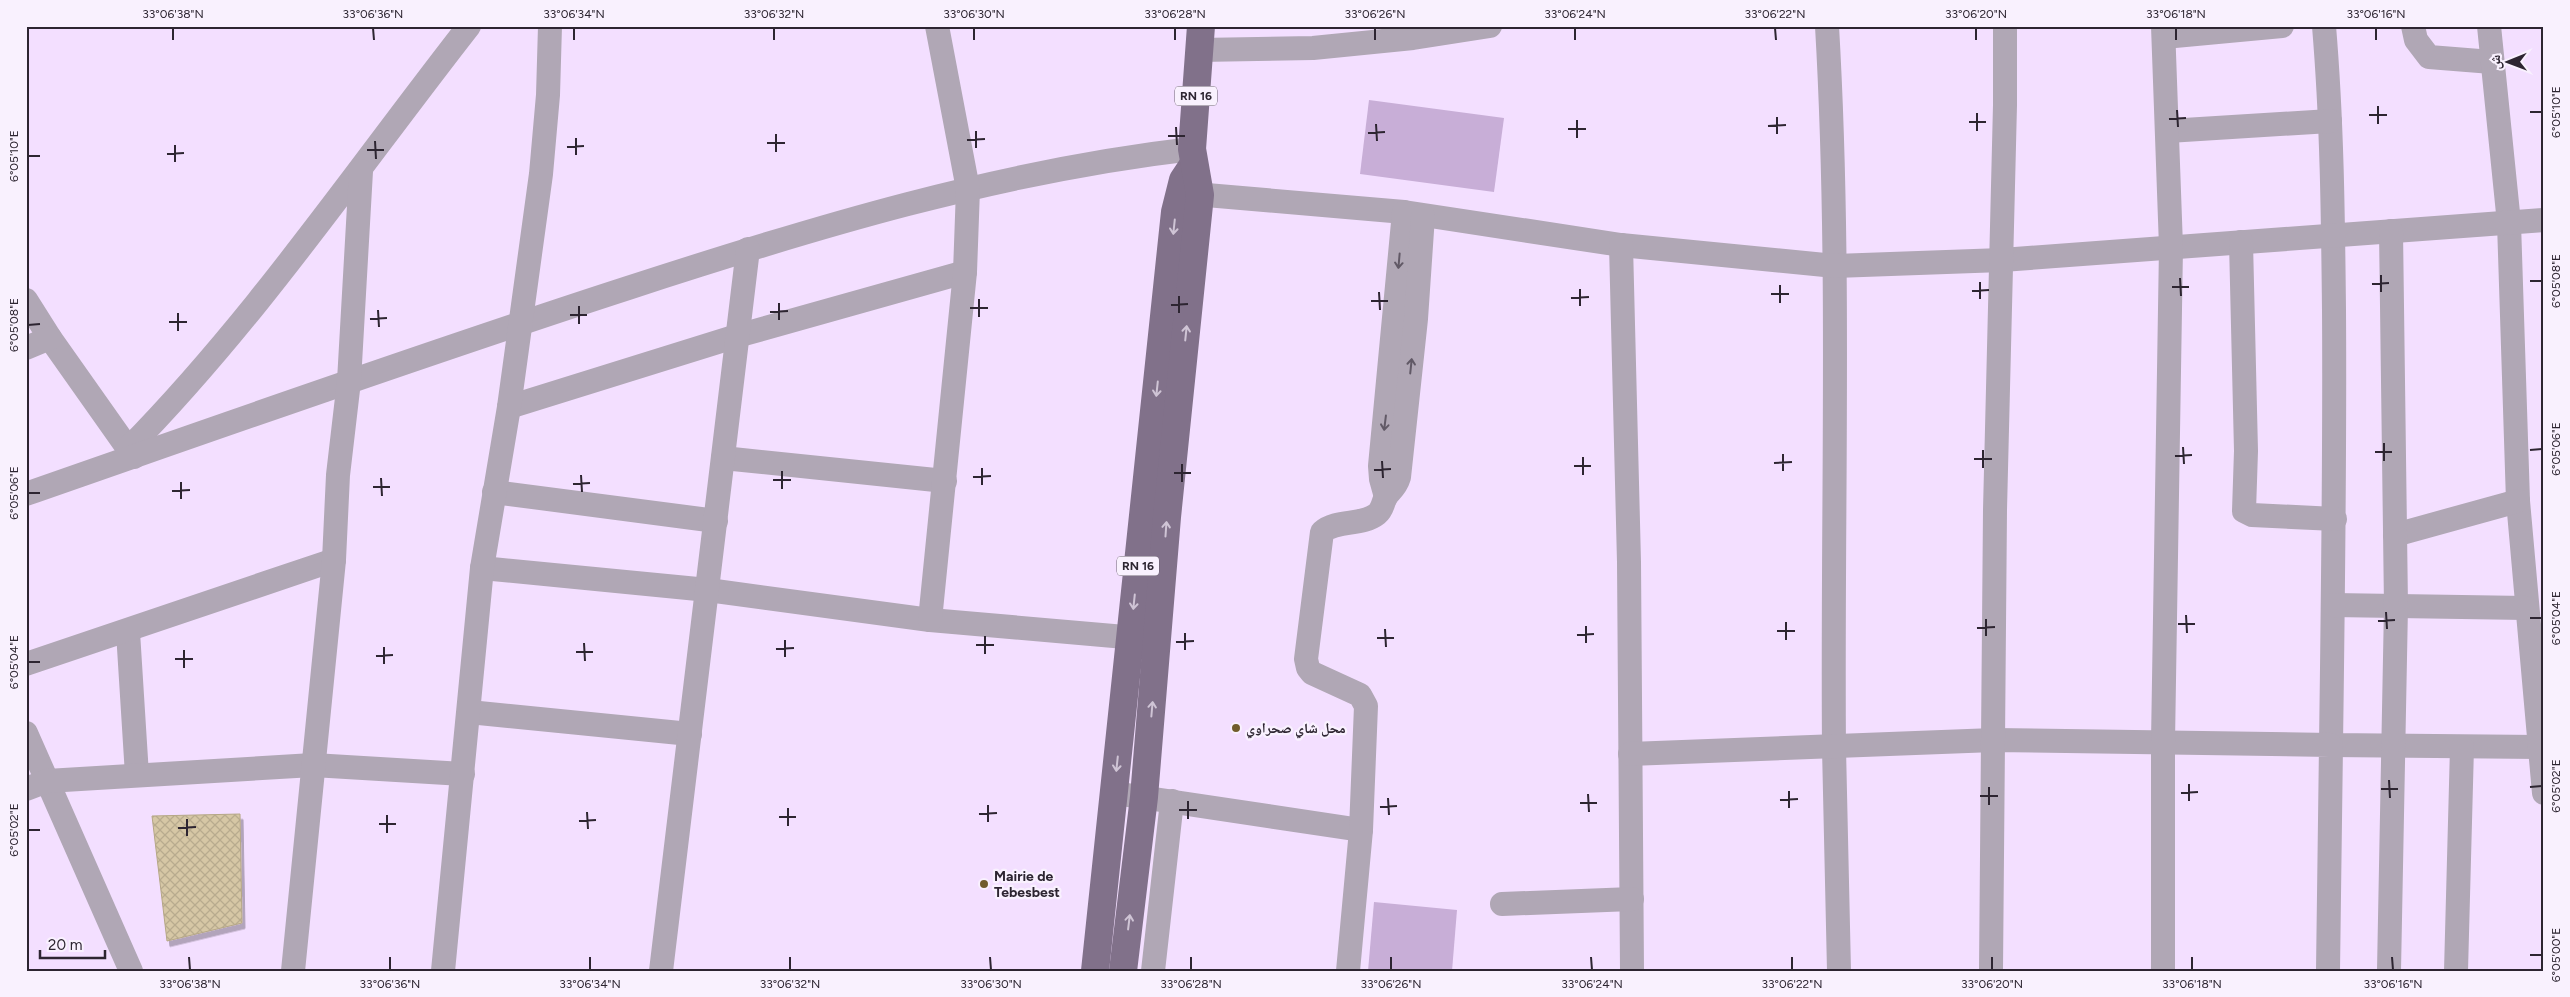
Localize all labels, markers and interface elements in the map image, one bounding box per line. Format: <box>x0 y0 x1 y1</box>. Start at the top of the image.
text: 33°06'38"N <box>142 7 204 21</box>
text: 33°06'36"N <box>343 7 403 21</box>
text: 33°06'34"N <box>543 7 605 21</box>
text: 33°06'32"N <box>744 7 804 21</box>
text: 33°06'30"N <box>943 7 1005 21</box>
text: 33°06'28"N <box>1144 7 1206 21</box>
text: 33°06'26"N <box>1345 7 1406 21</box>
text: 33°06'24"N <box>1544 7 1606 21</box>
text: 33°06'22"N <box>1745 7 1805 21</box>
text: 33°06'20"N <box>1945 7 2007 21</box>
text: 33°06'18"N <box>2146 7 2206 21</box>
text: 33°06'16"N <box>2346 7 2406 21</box>
north arrow <box>2482 38 2532 88</box>
text: ش <box>2487 55 2504 70</box>
road number: RN 16 <box>1175 86 1217 105</box>
text: 6°05'10"E <box>2549 86 2563 138</box>
text: 6°05'10"E <box>7 130 21 182</box>
one-way arrow <box>1169 219 1178 235</box>
one-way arrow <box>1395 253 1404 269</box>
text: 6°05'08"E <box>2549 254 2563 308</box>
text: 6°05'08"E <box>7 298 21 352</box>
one-way arrow <box>1181 325 1191 341</box>
one-way arrow <box>1406 358 1416 374</box>
one-way arrow <box>1152 380 1162 396</box>
one-way arrow <box>1380 414 1390 430</box>
text: 6°05'06"E <box>2549 422 2563 476</box>
text: 6°05'06"E <box>7 466 21 520</box>
one-way arrow <box>1161 521 1171 537</box>
road number: RN 16 <box>1117 556 1159 576</box>
text: 6°05'04"E <box>2549 591 2563 645</box>
one-way arrow <box>1129 594 1139 610</box>
text: 6°05'04"E <box>7 635 21 689</box>
one-way arrow <box>1147 701 1156 717</box>
place label: محل شاي صحراوي <box>1246 720 1346 739</box>
marker: محل شاي صحراوي <box>1230 722 1242 734</box>
one-way arrow <box>1112 756 1122 772</box>
text: 6°05'02"E <box>2549 759 2563 813</box>
text: 6°05'02"E <box>7 803 21 857</box>
place label: Mairie de Tebesbest <box>994 868 1060 901</box>
marker: Mairie de Tebesbest <box>978 878 990 890</box>
one-way arrow <box>1124 915 1134 931</box>
scale bar <box>40 927 105 959</box>
text: 6°05'00"E <box>2549 928 2563 982</box>
text: 20 m <box>48 936 82 954</box>
text: 33°06'38"N <box>159 977 221 991</box>
text: 33°06'36"N <box>360 977 420 991</box>
text: 33°06'34"N <box>559 977 621 991</box>
text: 33°06'32"N <box>760 977 820 991</box>
text: 33°06'30"N <box>960 977 1022 991</box>
text: 33°06'28"N <box>1160 977 1222 991</box>
text: 33°06'26"N <box>1361 977 1422 991</box>
text: 33°06'24"N <box>1561 977 1623 991</box>
text: 33°06'22"N <box>1762 977 1822 991</box>
text: 33°06'20"N <box>1961 977 2023 991</box>
text: 33°06'18"N <box>2162 977 2222 991</box>
text: 33°06'16"N <box>2363 977 2423 991</box>

